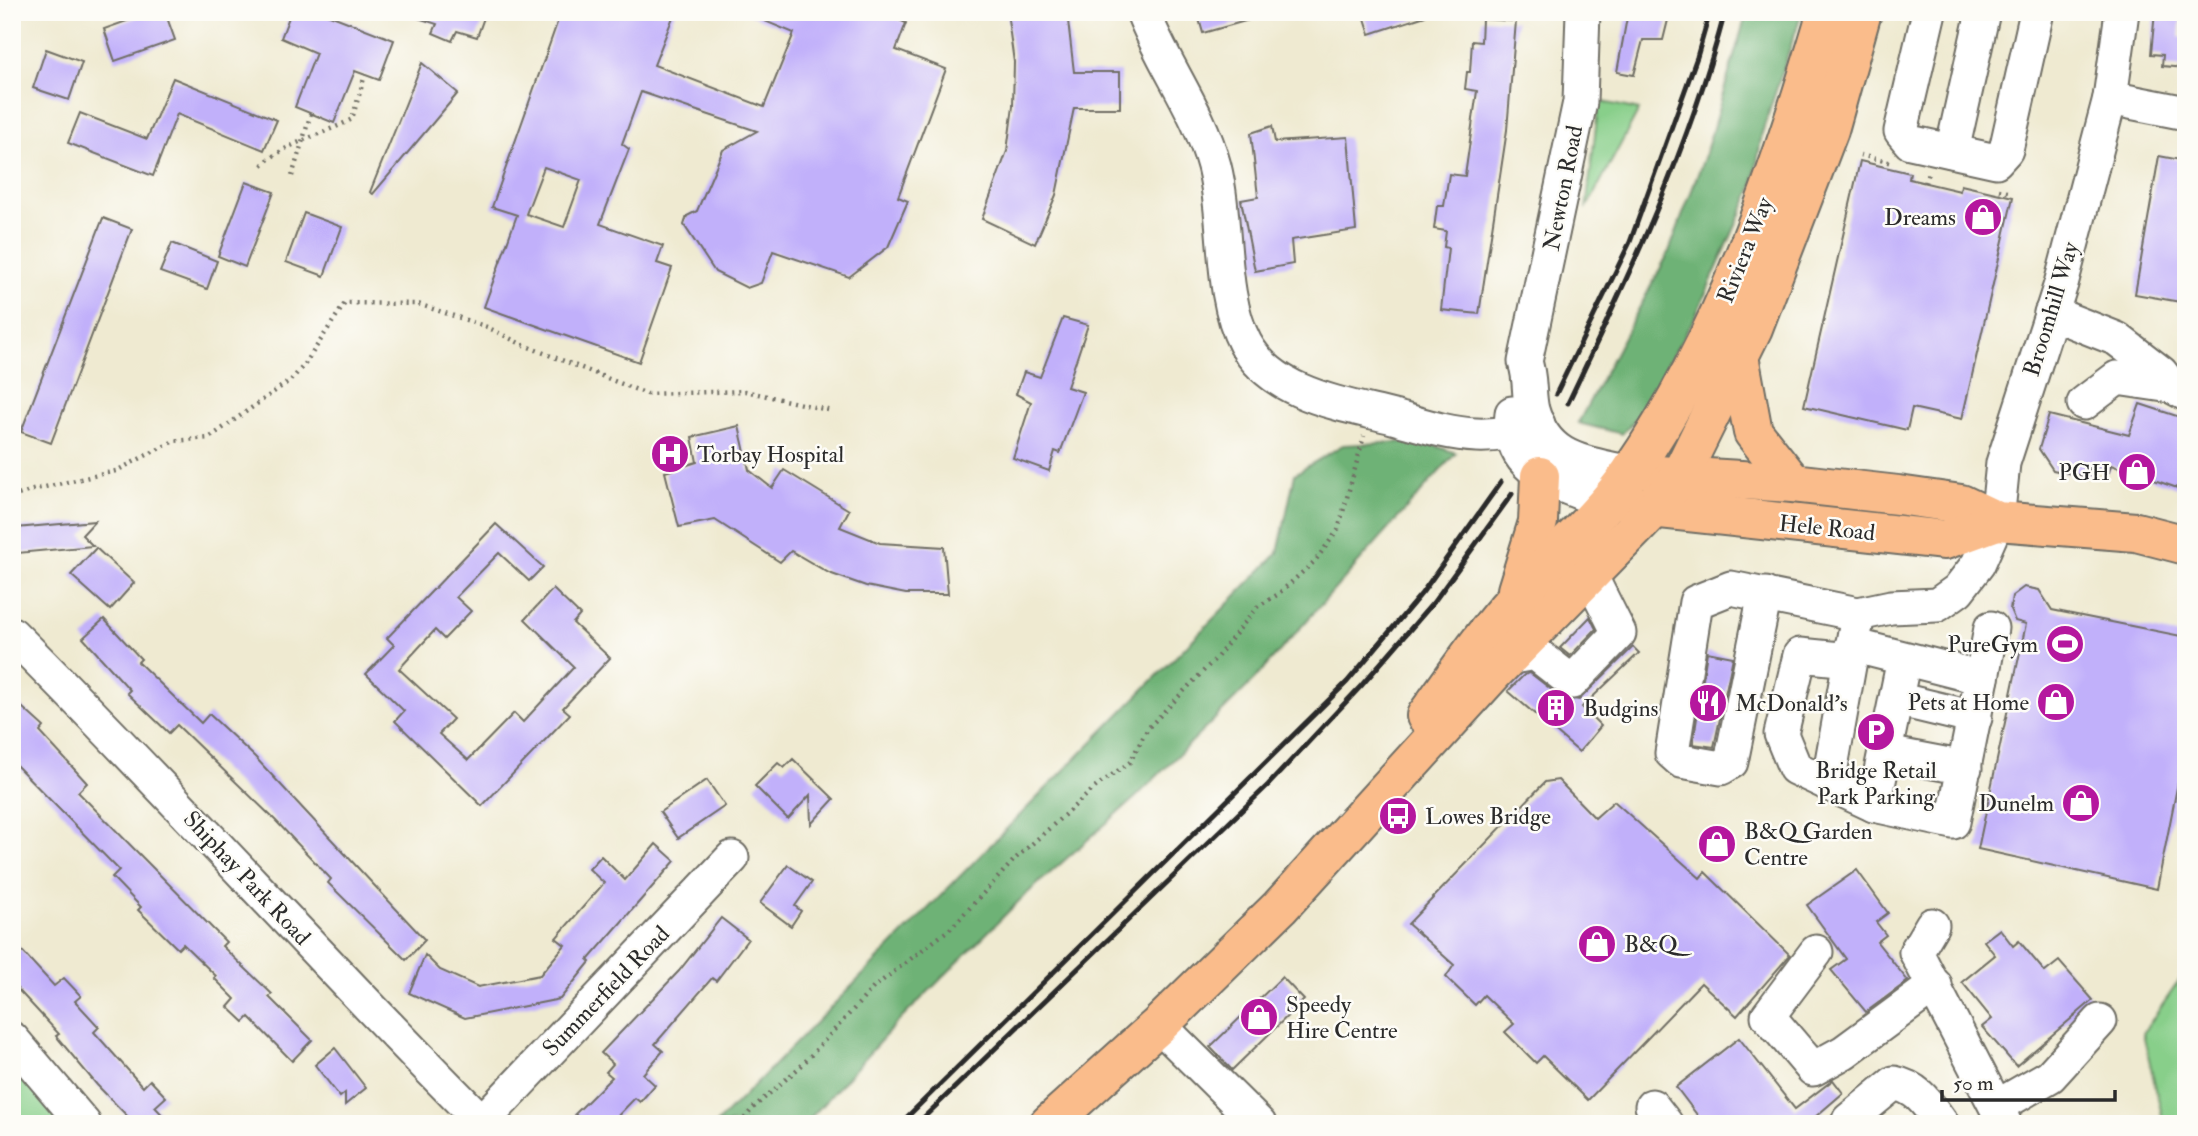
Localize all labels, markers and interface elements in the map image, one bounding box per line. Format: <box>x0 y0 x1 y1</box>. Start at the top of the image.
street label: Newton Road <box>1537 123 1589 253</box>
street label: Riviera Way <box>1711 192 1780 307</box>
shop icon: Dreams <box>1962 196 2004 238</box>
place label: Dreams <box>1884 203 1956 232</box>
street label: Broomhill Way <box>2017 237 2085 380</box>
hospital icon: Torbay Hospital <box>649 433 691 475</box>
place label: Torbay Hospital <box>697 440 844 470</box>
shop icon: PGH <box>2116 451 2158 493</box>
place label: PGH <box>2058 458 2110 487</box>
street label: Hele Road <box>1777 509 1877 547</box>
sports icon: PureGym <box>2044 623 2086 665</box>
place label: PureGym <box>1947 630 2038 659</box>
shop icon: Pets at Home <box>2035 681 2077 723</box>
restaurant icon: McDonald's <box>1687 682 1729 724</box>
building icon: Budgins <box>1535 687 1577 729</box>
place label: Pets at Home <box>1908 688 2029 717</box>
place label: McDonald's <box>1735 689 1848 718</box>
place label: Budgins <box>1583 694 1659 723</box>
parking icon: Bridge Retail Park Parking <box>1855 711 1897 753</box>
place label: Bridge Retail Park Parking <box>1815 756 1937 811</box>
shop icon: Dunelm <box>2060 782 2102 824</box>
place label: Dunelm <box>1978 789 2054 818</box>
bus stop icon: Lowes Bridge <box>1377 795 1419 837</box>
place label: Lowes Bridge <box>1425 802 1551 831</box>
street label: Shiphay Park Road <box>177 805 317 952</box>
place label: B&Q Garden Centre <box>1744 817 1873 872</box>
shop icon: B&Q Garden Centre <box>1696 823 1738 865</box>
street label: Summerfield Road <box>536 920 676 1062</box>
shop icon: B&Q <box>1576 923 1618 965</box>
place label: B&Q <box>1624 930 1692 959</box>
place label: Speedy Hire Centre <box>1286 990 1398 1045</box>
shop icon: Speedy Hire Centre <box>1238 996 1280 1038</box>
scale bar <box>1942 1059 2116 1103</box>
text: 50 m <box>1953 1070 1994 1097</box>

